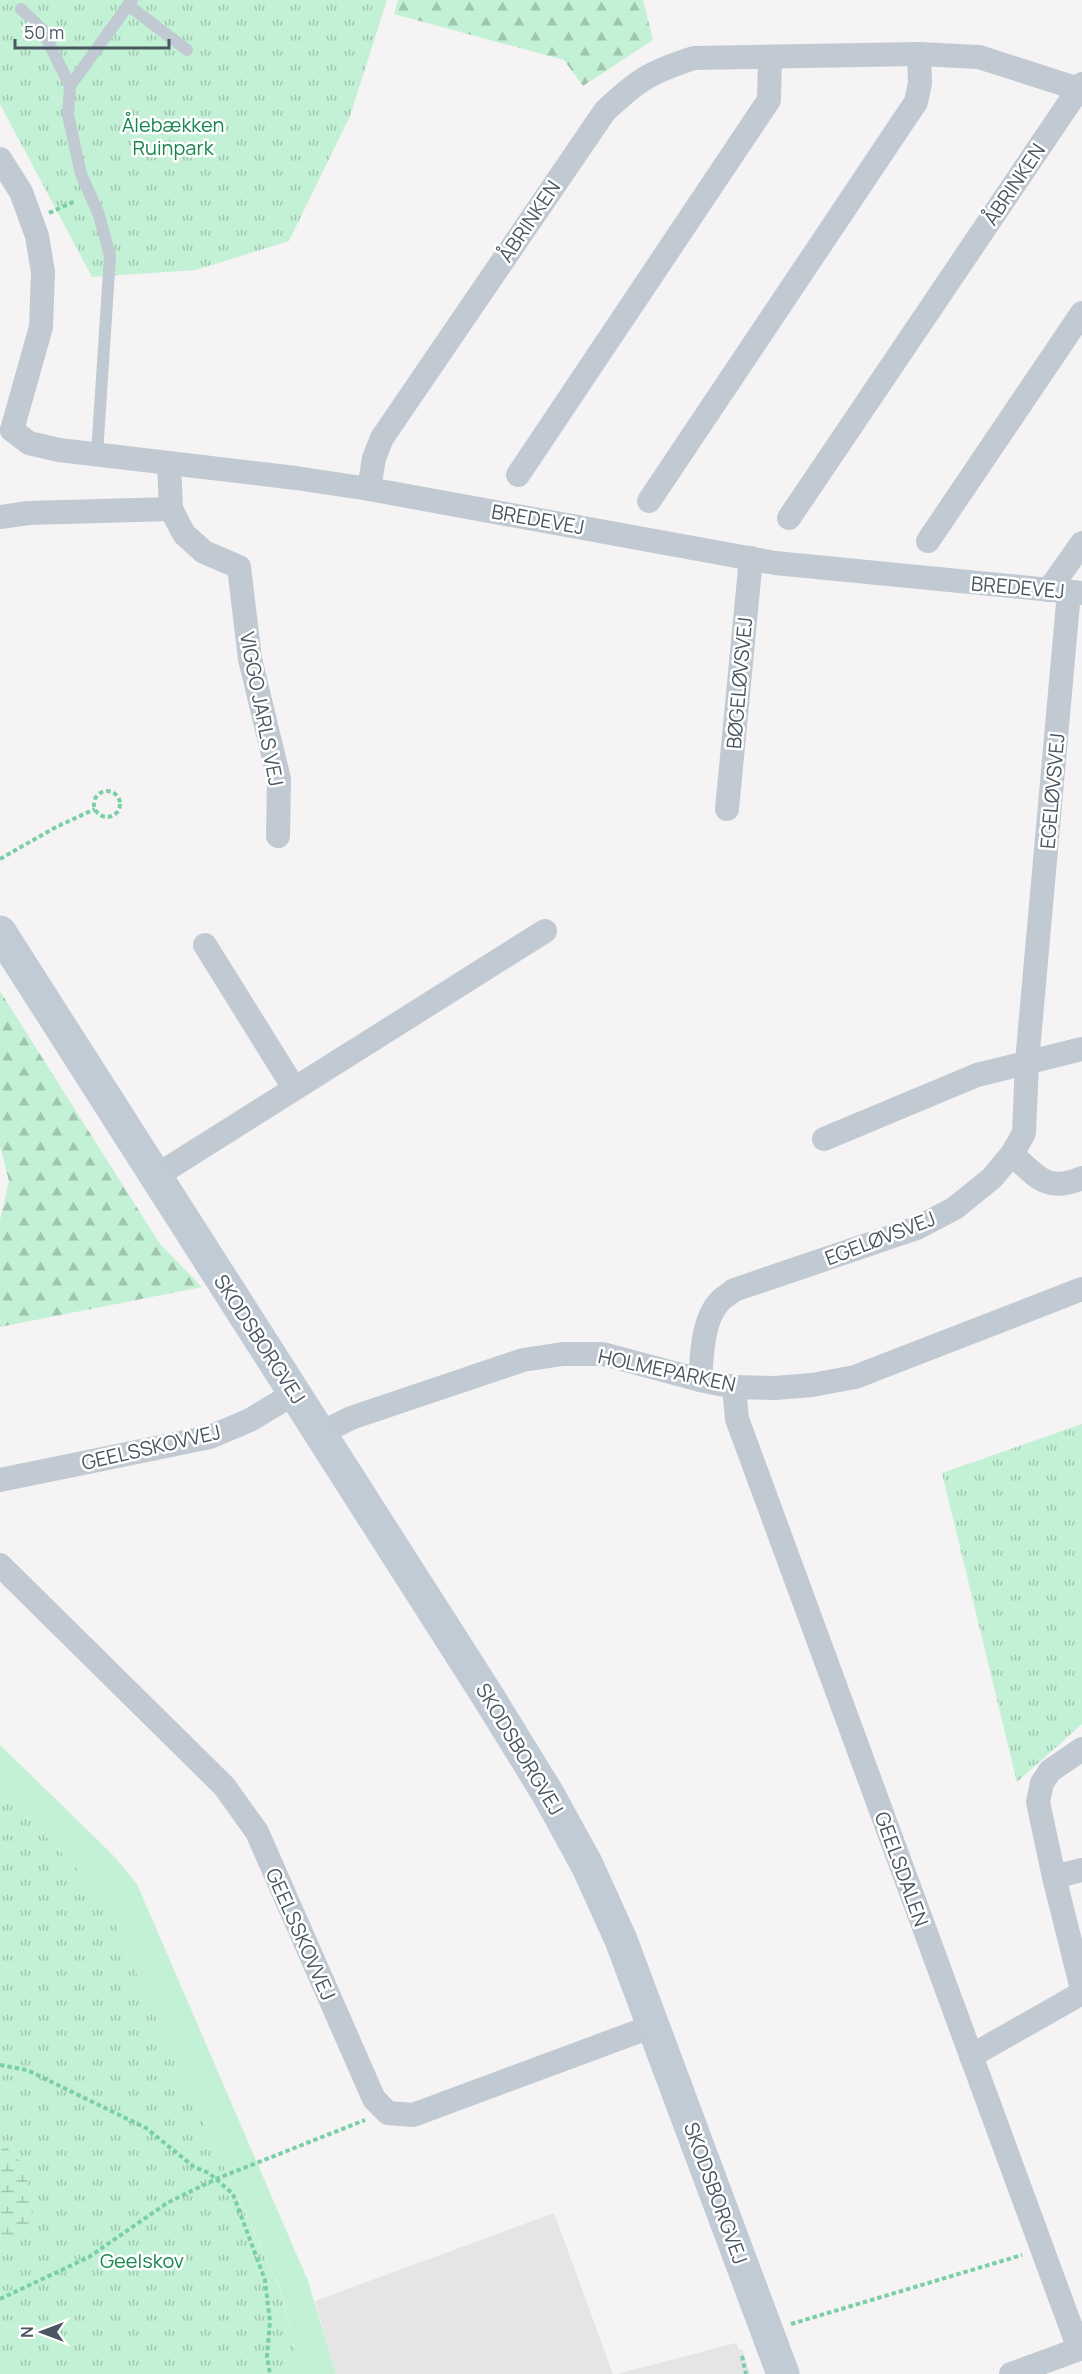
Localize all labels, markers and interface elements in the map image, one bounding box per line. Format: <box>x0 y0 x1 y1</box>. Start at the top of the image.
scale bar <box>15 12 170 50</box>
text: 50 m <box>24 20 64 44</box>
park label: Ålebækken Ruinpark <box>122 111 224 161</box>
street label: ÅBRINKEN <box>977 138 1051 230</box>
street label: ÅBRINKEN <box>492 175 566 267</box>
street label: BREDEVEJ <box>489 498 587 540</box>
street label: BREDEVEJ <box>970 569 1066 605</box>
street label: BØGELØVSVEJ <box>720 616 758 750</box>
street label: VIGGO JARLS VEJ <box>234 629 290 789</box>
street label: EGELØVSVEJ <box>1033 732 1071 850</box>
street label: EGELØVSVEJ <box>821 1205 939 1271</box>
street label: SKODSBORGVEJ <box>208 1269 312 1409</box>
street label: HOLMEPARKEN <box>596 1342 738 1398</box>
street label: GEELSSKOVVEJ <box>79 1418 223 1476</box>
street label: SKODSBORGVEJ <box>470 1678 570 1820</box>
street label: GEELSDALEN <box>869 1808 935 1930</box>
street label: GEELSSKOVVEJ <box>260 1864 342 2004</box>
street label: SKODSBORGVEJ <box>678 2118 754 2268</box>
park label: Geelskov <box>100 2247 184 2274</box>
north arrow <box>12 2302 72 2362</box>
text: N <box>16 2326 38 2338</box>

